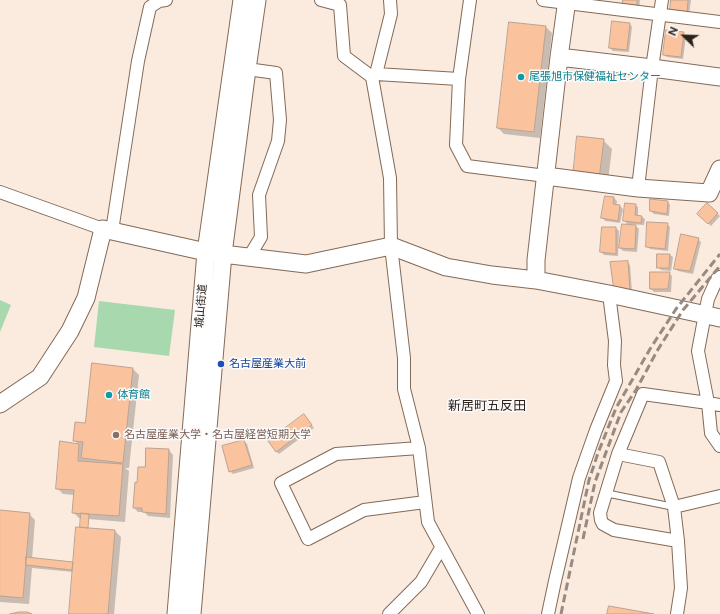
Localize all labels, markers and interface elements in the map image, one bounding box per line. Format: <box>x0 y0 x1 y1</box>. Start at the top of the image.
north arrow <box>664 16 704 56</box>
text: N <box>666 25 680 38</box>
place label: 尾張旭市保健福祉センター <box>529 70 661 84</box>
marker: 尾張旭市保健福祉センター <box>516 72 526 82</box>
street label: 城山街道 <box>193 284 209 328</box>
place label: 名古屋産業大前 <box>229 357 306 371</box>
marker: 名古屋産業大前 <box>216 359 226 369</box>
place label: 体育館 <box>117 388 150 402</box>
marker: 体育館 <box>104 390 114 400</box>
district label: 新居町五反田 <box>448 398 526 414</box>
place label: 名古屋産業大学・名古屋経営短期大学 <box>124 428 311 442</box>
marker: 名古屋産業大学・名古屋経営短期大学 <box>111 430 121 440</box>

